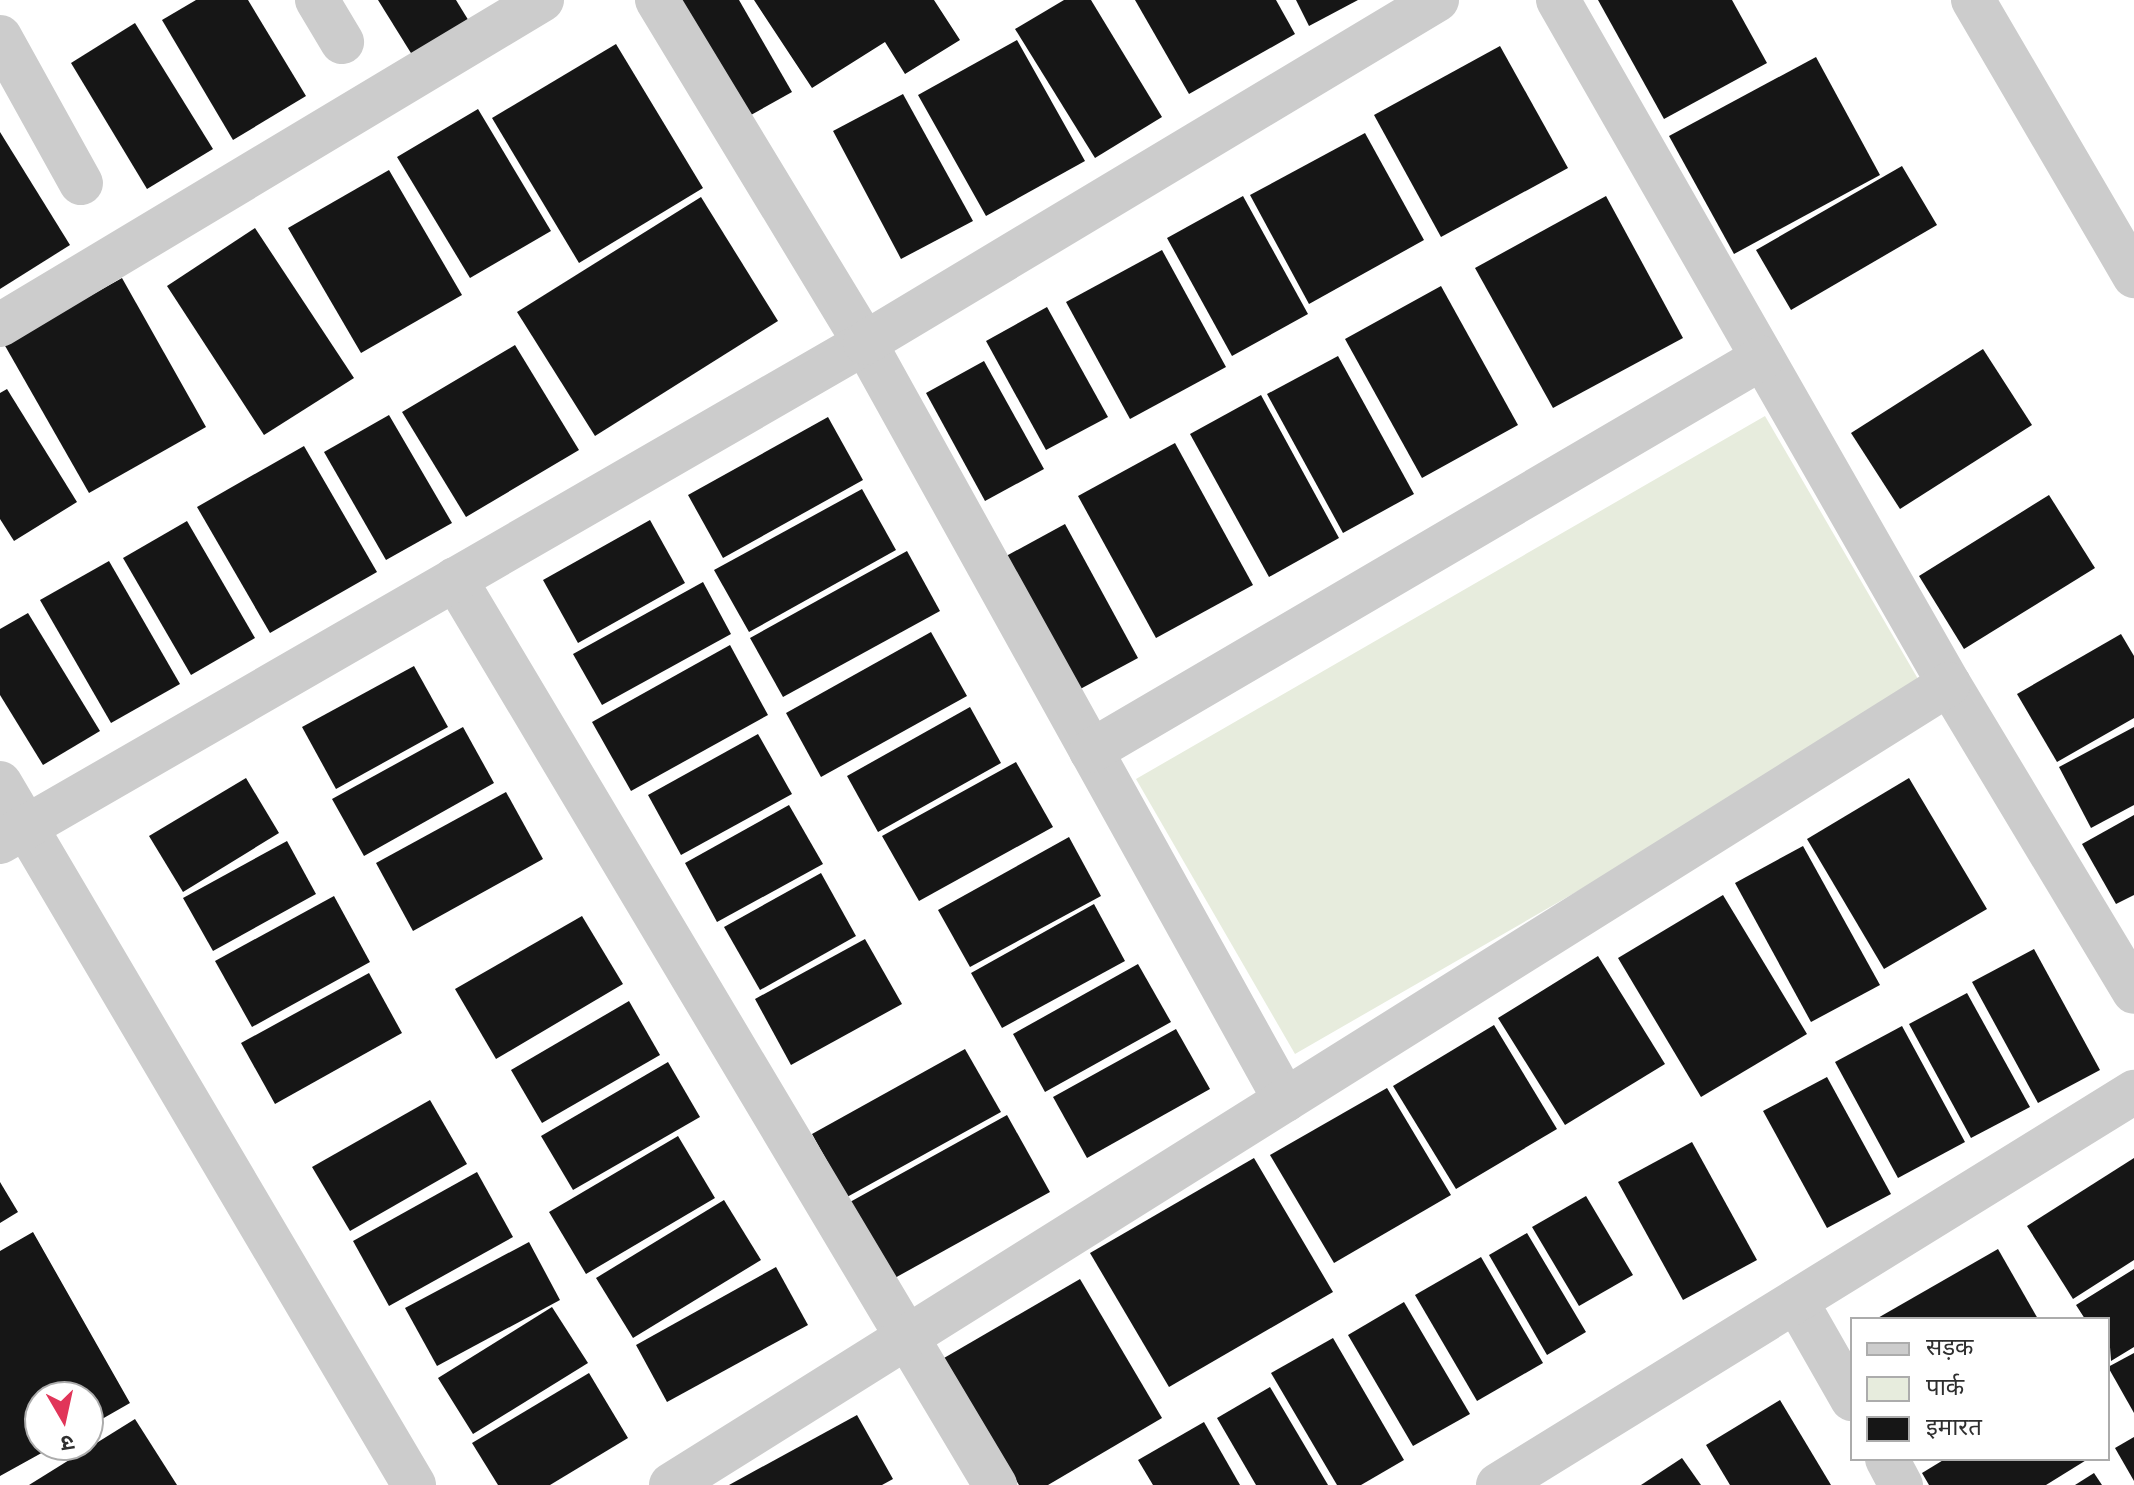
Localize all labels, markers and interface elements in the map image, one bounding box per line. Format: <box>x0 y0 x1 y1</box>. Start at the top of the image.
legend <box>1850 1317 2110 1461</box>
text: सड़क <box>1926 1333 1974 1360</box>
text: पार्क <box>1926 1373 1964 1400</box>
north arrow <box>24 1381 104 1461</box>
text: इमारत <box>1926 1413 1982 1440</box>
text: उ <box>59 1430 76 1457</box>

